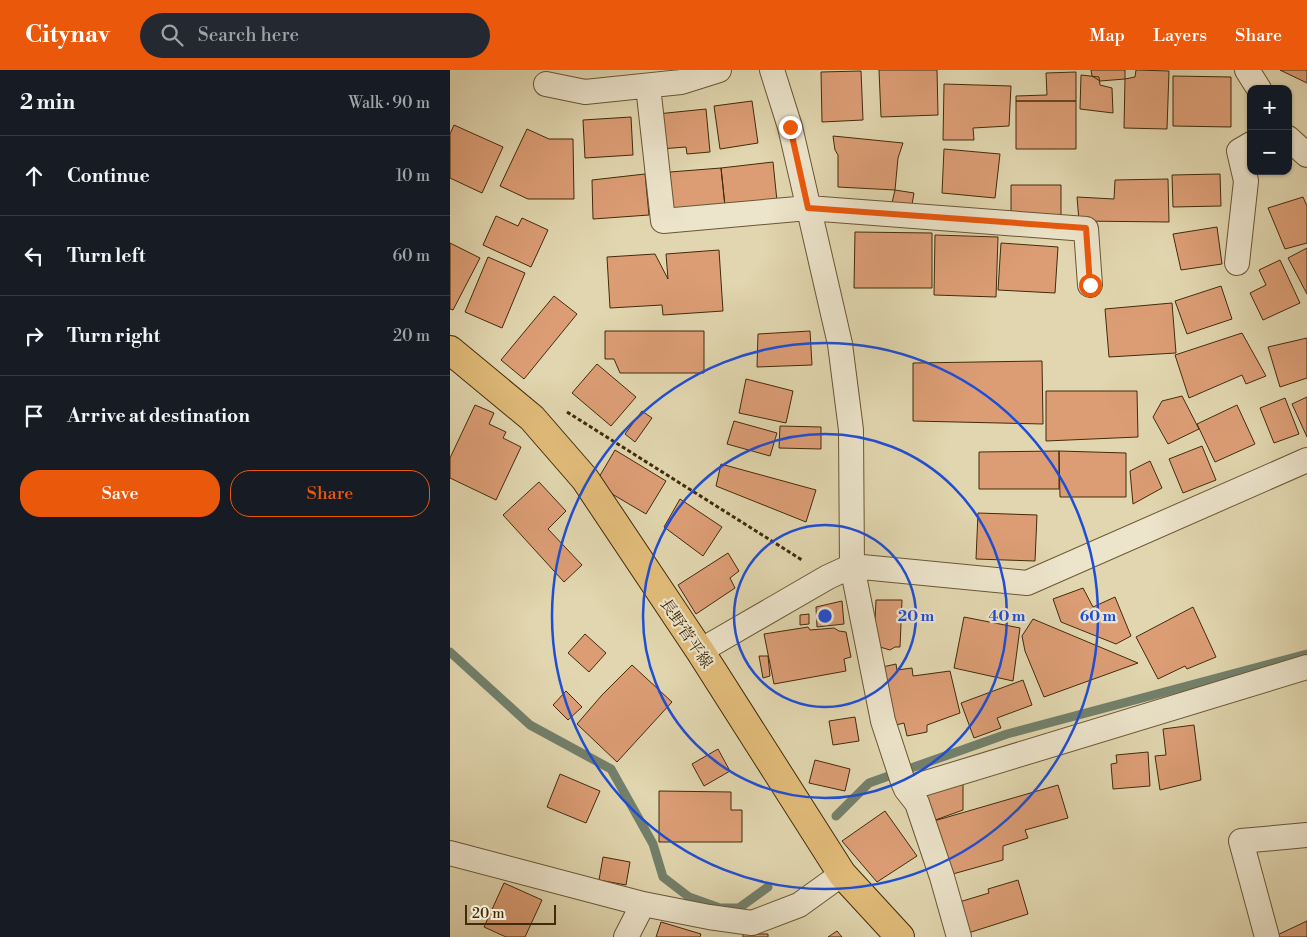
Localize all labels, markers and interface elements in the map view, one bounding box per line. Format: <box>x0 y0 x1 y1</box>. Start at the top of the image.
search box <box>140 13 490 58</box>
text: Citynav <box>25 20 110 50</box>
icon: search <box>158 21 186 49</box>
text: Search here <box>198 23 299 47</box>
text: Map <box>1090 24 1125 47</box>
text: Layers <box>1153 24 1207 47</box>
text: Share <box>1235 24 1282 47</box>
map controls <box>1247 85 1292 175</box>
button: + <box>1247 85 1292 130</box>
text: 2 min <box>20 90 75 116</box>
text: Walk · 90 m <box>348 93 430 113</box>
route end <box>779 116 802 139</box>
button: − <box>1247 130 1292 175</box>
icon: ahead <box>20 162 48 190</box>
text: Continue <box>67 164 150 188</box>
text: 10 m <box>396 166 430 186</box>
icon: left <box>20 242 48 270</box>
text: Turn left <box>67 244 146 268</box>
text: 60 m <box>392 246 430 266</box>
route start <box>1079 274 1102 297</box>
icon: right <box>20 322 48 350</box>
text: Turn right <box>67 324 160 348</box>
text: 20 m <box>393 326 430 346</box>
icon: arrive <box>20 402 48 430</box>
text: Arrive at destination <box>67 404 250 428</box>
button: Save <box>20 470 220 517</box>
button: Share <box>230 470 430 517</box>
street label: 長野菅平線 <box>656 595 717 672</box>
centre of rings <box>816 607 834 625</box>
text: 20 m <box>898 607 935 626</box>
text: 40 m <box>988 607 1026 626</box>
text: 60 m <box>1080 607 1117 626</box>
scale bar <box>465 902 556 925</box>
text: 20 m <box>472 905 504 923</box>

